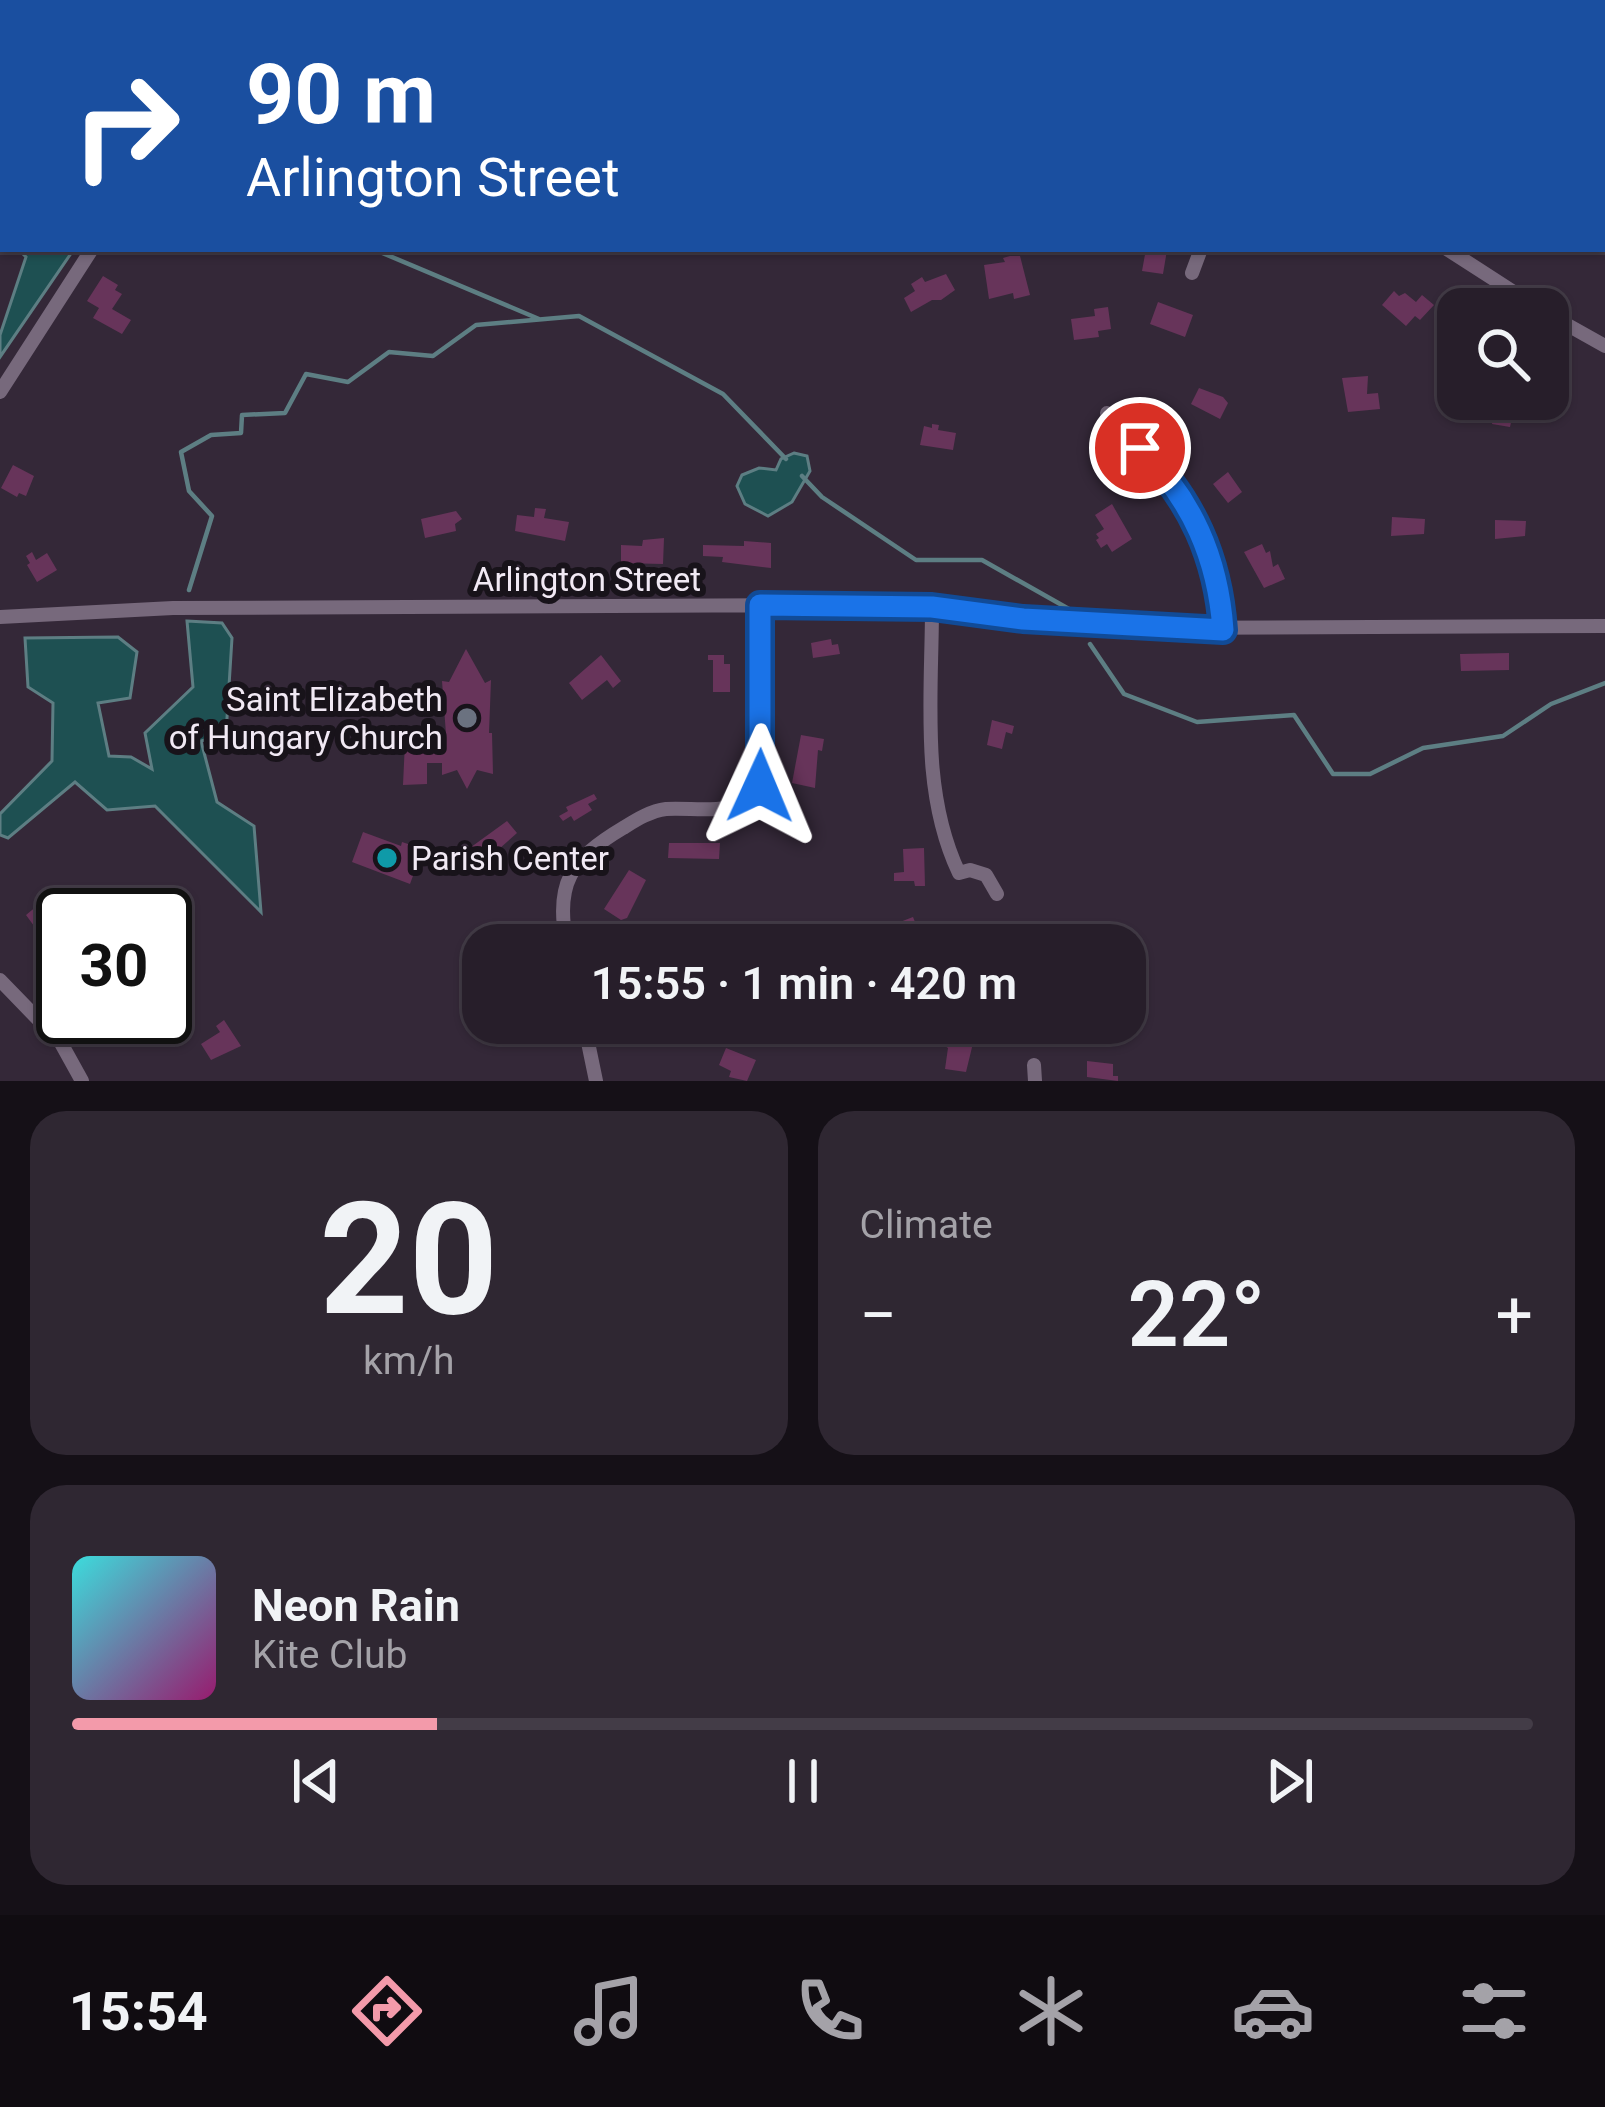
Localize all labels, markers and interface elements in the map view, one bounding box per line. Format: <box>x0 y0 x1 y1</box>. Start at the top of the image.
text: 90 m <box>246 45 436 144</box>
icon: right <box>48 48 204 204</box>
text: Arlington Street <box>246 146 620 209</box>
map controls <box>1437 288 1569 420</box>
button: search <box>1437 288 1569 420</box>
pin <box>1089 397 1191 499</box>
icon: arrive <box>1107 415 1173 481</box>
street label: Arlington Street <box>473 560 701 599</box>
place label: Saint Elizabeth of Hungary Church <box>169 680 443 757</box>
marker: Saint Elizabeth of Hungary Church <box>454 705 480 731</box>
position arrow <box>697 723 823 849</box>
place label: Parish Center <box>411 839 609 878</box>
marker: Parish Center <box>374 845 400 871</box>
speed limit sign: 30 <box>36 888 192 1044</box>
text: 15:55 · 1 min · 420 m <box>591 957 1017 1010</box>
text: 20 <box>319 1168 498 1351</box>
text: Climate <box>860 1202 993 1248</box>
text: 22° <box>1128 1263 1265 1368</box>
text: − <box>860 1277 897 1354</box>
text: + <box>1496 1277 1533 1354</box>
text: km/h <box>363 1338 455 1384</box>
text: Neon Rain <box>252 1579 460 1632</box>
text: Kite Club <box>252 1632 407 1678</box>
icon: previous <box>283 1748 349 1814</box>
icon: pause <box>770 1748 836 1814</box>
icon: next <box>1257 1748 1323 1814</box>
icon: directions <box>345 1969 429 2053</box>
icon: music <box>567 1969 651 2053</box>
icon: phone <box>788 1969 872 2053</box>
icon: climate <box>1009 1969 1093 2053</box>
icon: car <box>1231 1969 1315 2053</box>
icon: filters <box>1452 1969 1536 2053</box>
text: 15:54 <box>69 1980 208 2043</box>

